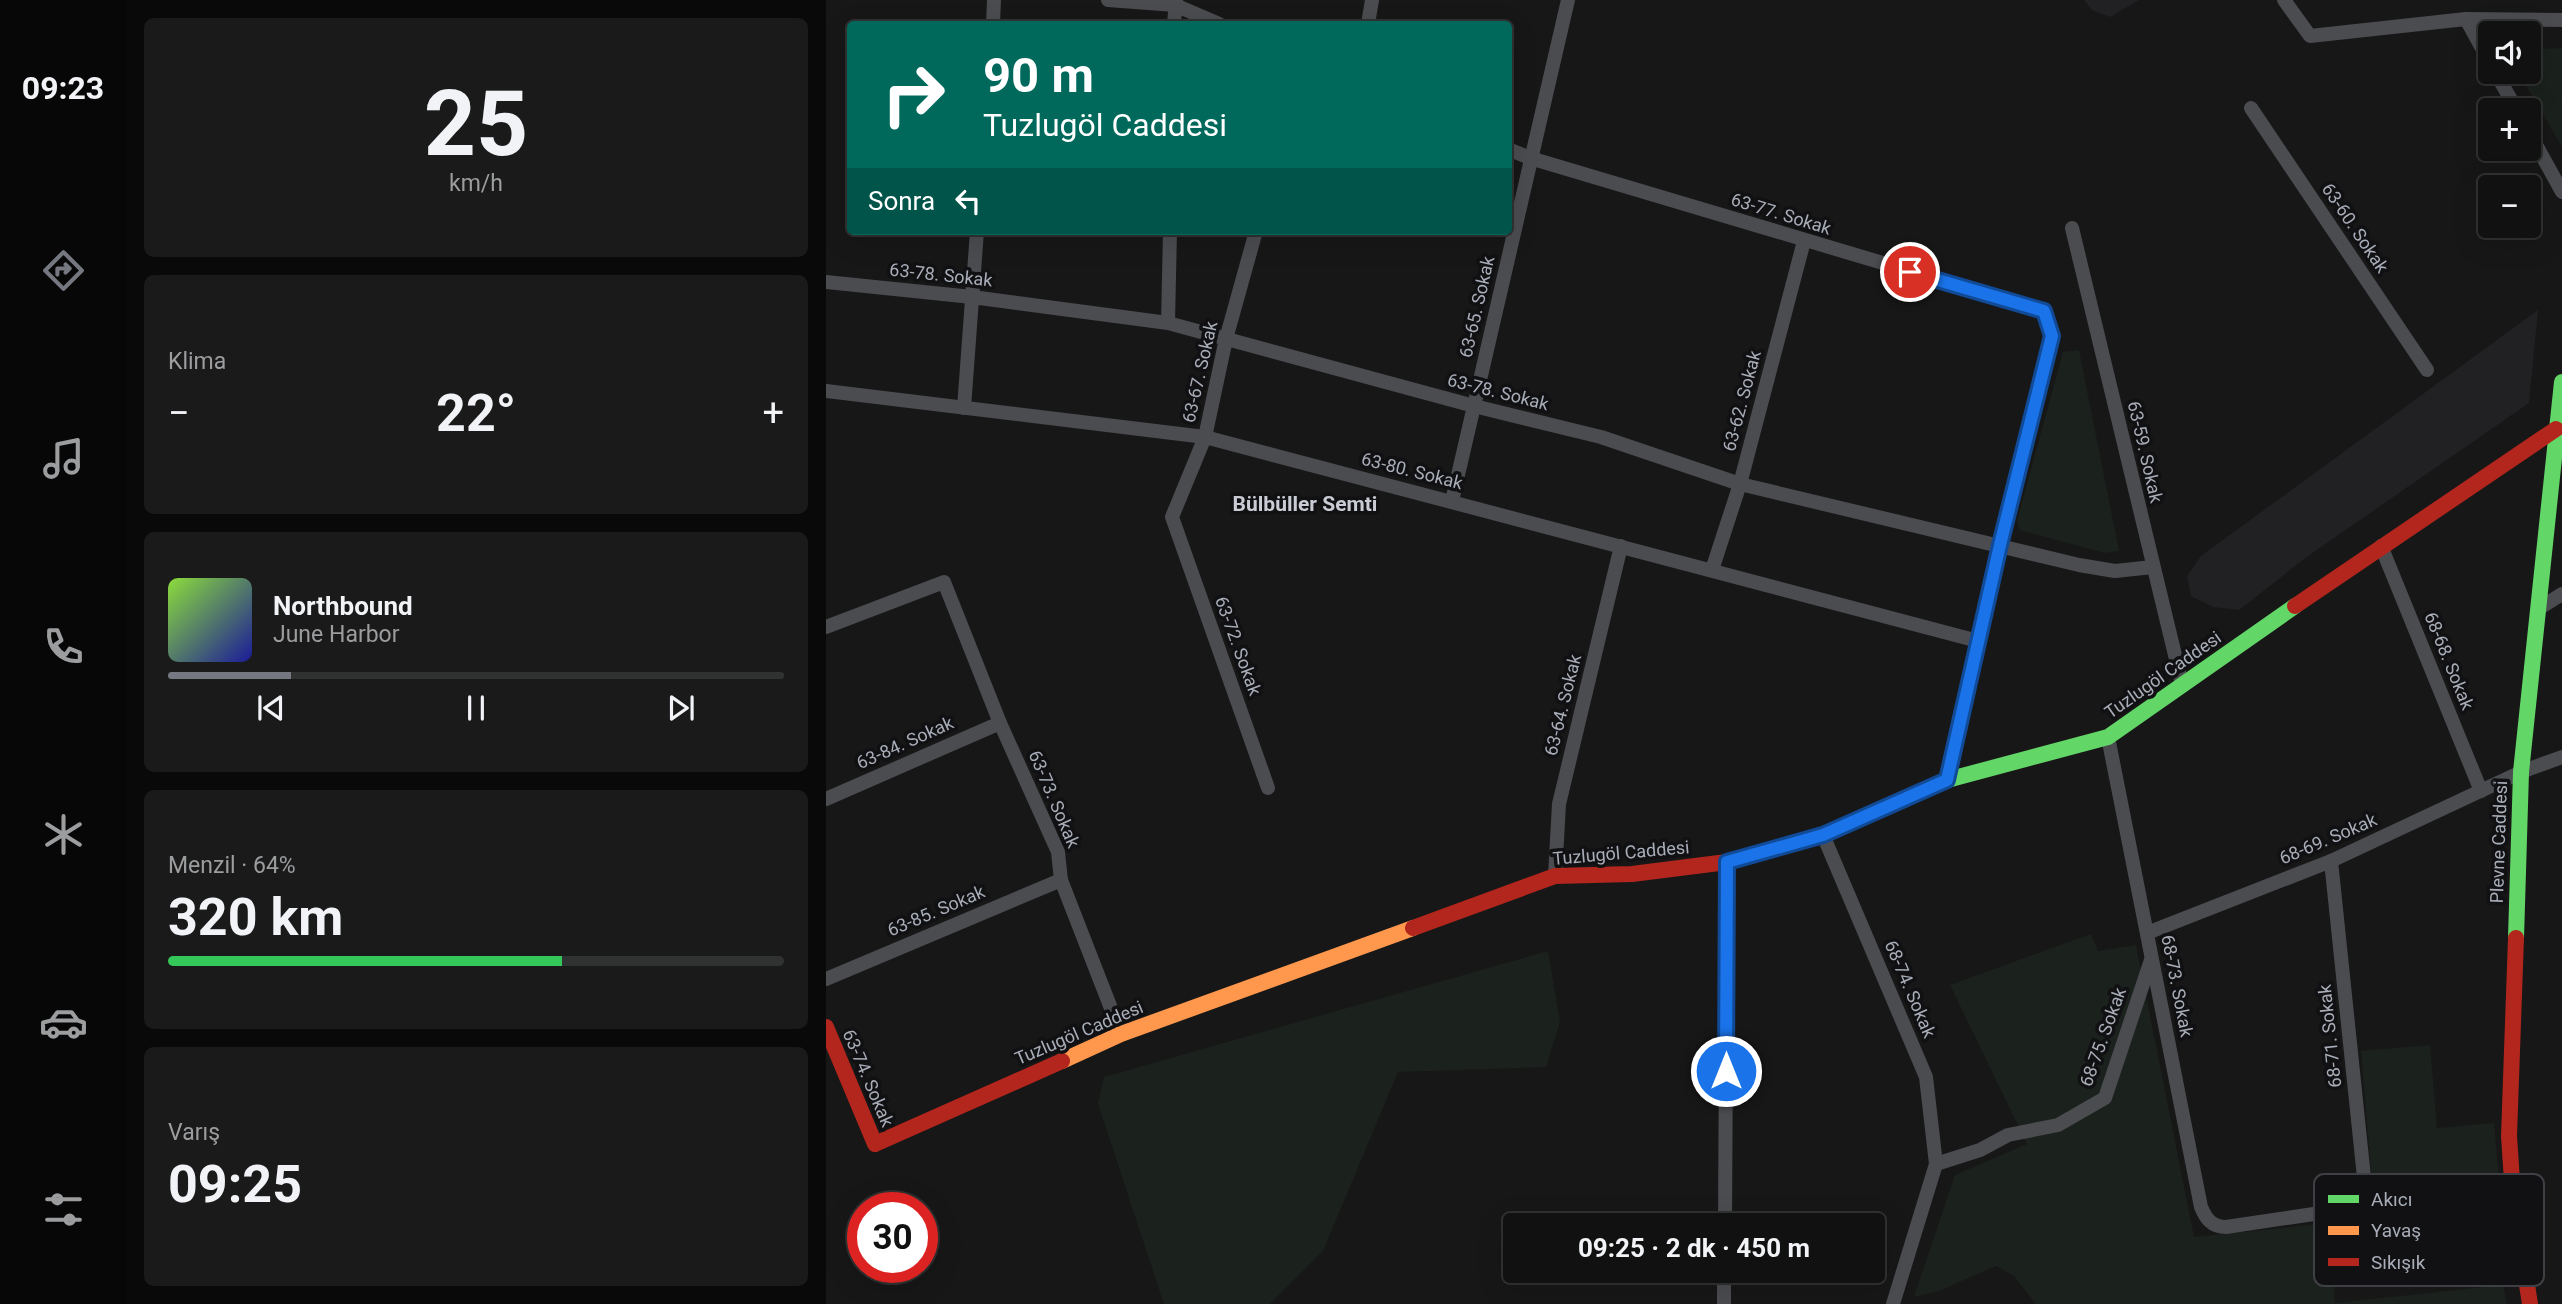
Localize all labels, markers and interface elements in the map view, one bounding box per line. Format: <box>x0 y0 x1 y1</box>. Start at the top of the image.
map controls <box>2478 21 2541 238</box>
button: sound <box>2478 21 2541 84</box>
text: 90 m <box>983 47 1094 104</box>
icon: right <box>868 49 959 140</box>
text: 09:23 <box>22 69 104 107</box>
text: 25 <box>424 71 528 177</box>
button: + <box>2478 98 2541 161</box>
text: Tuzlugöl Caddesi <box>983 106 1227 144</box>
text: km/h <box>449 170 503 197</box>
button: − <box>2478 175 2541 238</box>
street label: 63-60. Sokak <box>2318 179 2394 277</box>
icon: left <box>949 182 987 220</box>
text: Sonra <box>868 186 935 216</box>
street label: 63-77. Sokak <box>1729 188 1835 239</box>
pin <box>1880 242 1940 302</box>
icon: directions <box>39 246 88 295</box>
street label: 63-65. Sokak <box>1455 253 1499 360</box>
icon: arrive <box>1891 253 1929 291</box>
street label: 63-78. Sokak <box>888 259 995 290</box>
street label: 63-67. Sokak <box>1178 318 1222 425</box>
street label: 63-62. Sokak <box>1718 347 1765 454</box>
text: Klima <box>168 348 226 375</box>
street label: 63-78. Sokak <box>1445 369 1552 414</box>
text: 22° <box>436 383 516 444</box>
text: − <box>168 391 190 435</box>
text: + <box>762 391 784 435</box>
street label: 63-59. Sokak <box>2124 399 2168 506</box>
icon: music <box>39 434 88 483</box>
street label: 63-80. Sokak <box>1359 448 1466 493</box>
district label: Bülbüller Semti <box>1233 492 1377 516</box>
text: Northbound <box>273 591 413 621</box>
street label: 63-72. Sokak <box>1211 594 1266 699</box>
street label: 68-68. Sokak <box>2420 609 2479 714</box>
text: June Harbor <box>273 621 400 648</box>
icon: phone <box>39 622 88 671</box>
street label: Tuzlugöl Caddesi <box>2100 627 2225 723</box>
street label: 63-64. Sokak <box>1540 651 1585 758</box>
icon: previous <box>252 689 290 727</box>
icon: pause <box>457 689 495 727</box>
icon: next <box>662 689 700 727</box>
street label: 63-84. Sokak <box>853 712 957 773</box>
street label: 63-73. Sokak <box>1025 747 1085 851</box>
street label: Plevne Caddesi <box>2486 780 2511 904</box>
street label: 68-69. Sokak <box>2276 808 2380 868</box>
icon: climate <box>39 810 88 859</box>
street label: Tuzlugöl Caddesi <box>1552 836 1690 869</box>
text: Menzil · 64% <box>168 852 296 879</box>
street label: 63-85. Sokak <box>884 880 988 940</box>
text: 320 km <box>168 887 343 948</box>
street label: 68-73. Sokak <box>2157 933 2198 1040</box>
street label: 68-74. Sokak <box>1881 937 1941 1041</box>
street label: 68-71. Sokak <box>2314 983 2345 1089</box>
street label: 68-75. Sokak <box>2075 984 2130 1089</box>
street label: Tuzlugöl Caddesi <box>1012 996 1146 1069</box>
icon: car <box>39 998 88 1047</box>
street label: 63-74. Sokak <box>839 1026 899 1130</box>
position arrow <box>1689 1034 1763 1108</box>
text: Varış <box>168 1119 220 1146</box>
text: 09:25 <box>168 1154 302 1215</box>
legend <box>2314 1174 2544 1286</box>
icon: filters <box>39 1185 88 1234</box>
text: Akıcı <box>2371 1188 2412 1211</box>
speed limit sign: 30 <box>847 1192 938 1283</box>
text: Yavaş <box>2371 1219 2421 1242</box>
text: 09:25 · 2 dk · 450 m <box>1578 1233 1810 1263</box>
text: Sıkışık <box>2371 1251 2426 1274</box>

